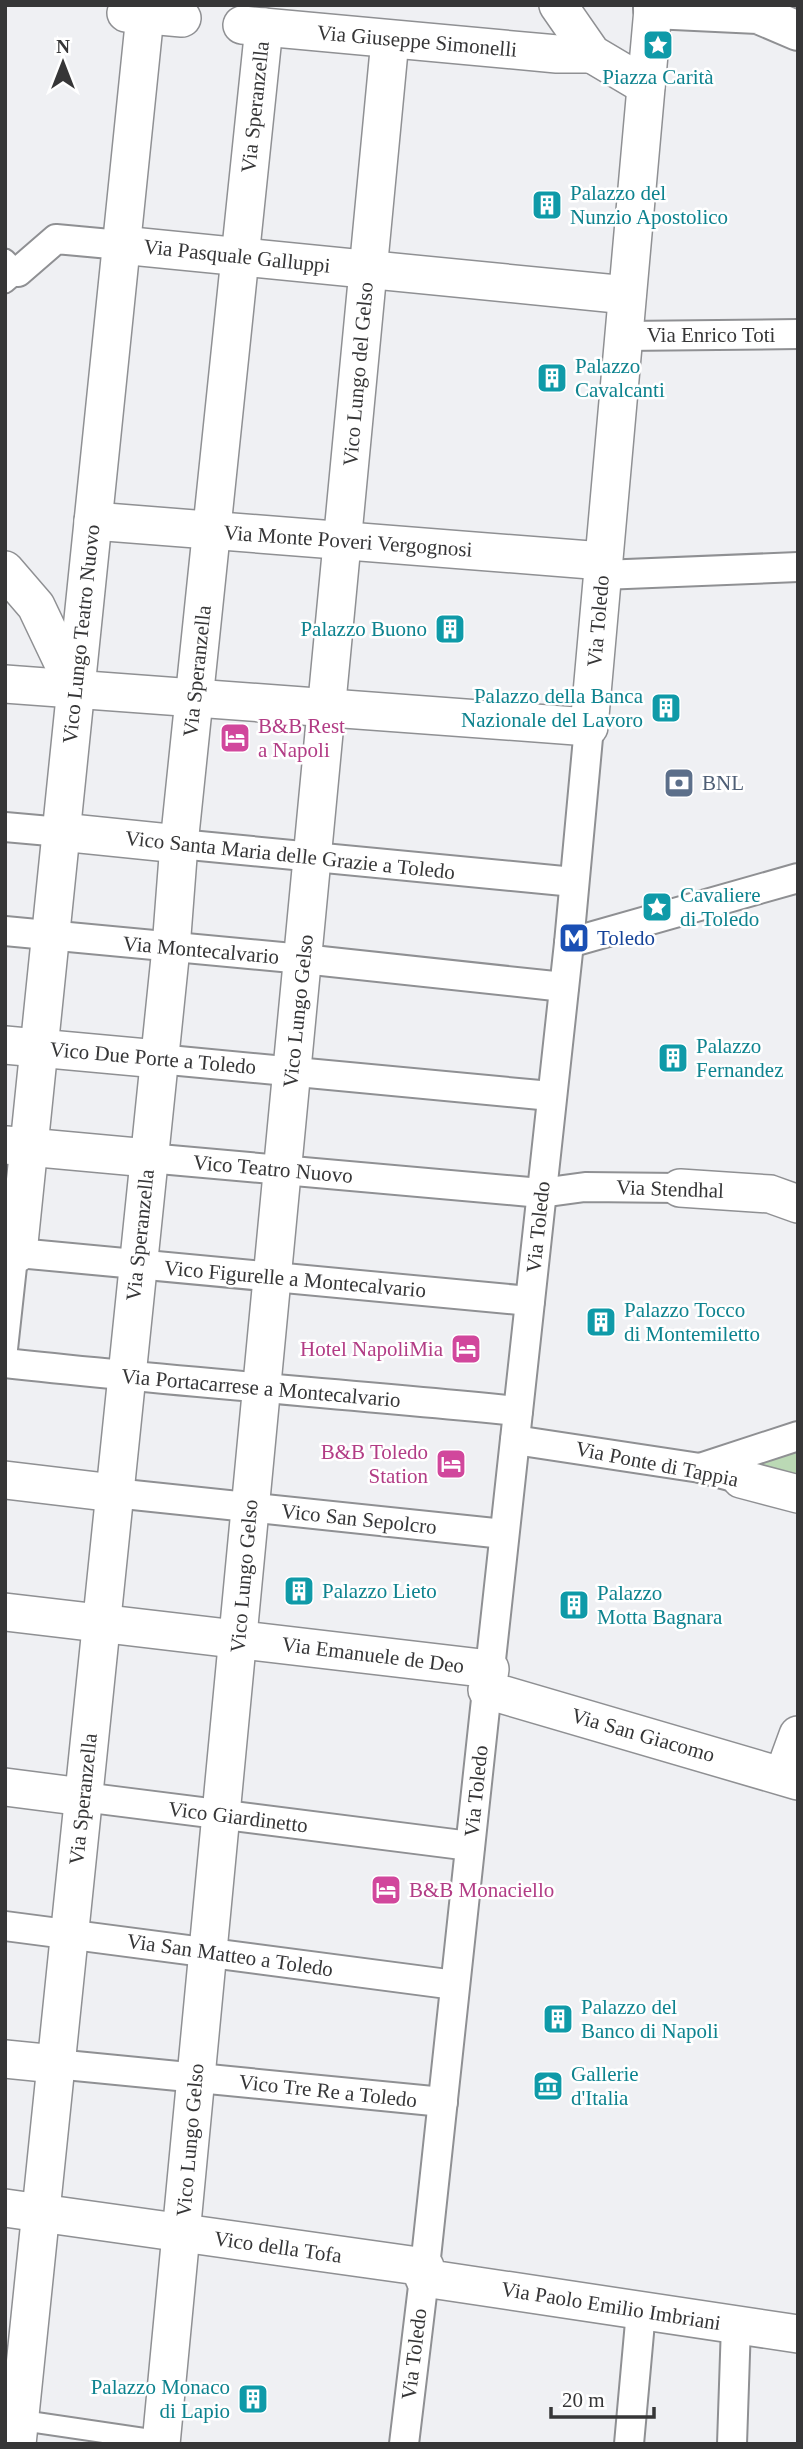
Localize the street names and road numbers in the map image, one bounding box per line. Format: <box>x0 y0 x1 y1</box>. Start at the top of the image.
street label: Via Giuseppe Simonelli <box>316 20 518 62</box>
street label: Via Speranzella <box>236 39 274 174</box>
street label: Via Pasquale Galluppi <box>142 234 332 278</box>
street label: Vico Lungo del Gelso <box>338 281 378 467</box>
street label: Via Enrico Toti <box>647 323 776 347</box>
street label: Via Monte Poveri Vergognosi <box>223 520 473 562</box>
street label: Vico Lungo Teatro Nuovo <box>58 523 104 745</box>
street label: Via Toledo <box>582 574 614 668</box>
street label: Via Speranzella <box>178 603 216 738</box>
street label: Vico Santa Maria delle Grazie a Toledo <box>124 826 456 884</box>
street label: Via Montecalvario <box>122 931 280 969</box>
street label: Vico Lungo Gelso <box>278 933 318 1089</box>
street label: Vico Due Porte a Toledo <box>49 1037 257 1079</box>
street label: Vico Teatro Nuovo <box>192 1150 354 1188</box>
street label: Via Speranzella <box>121 1167 159 1302</box>
street label: Via Stendhal <box>616 1175 724 1203</box>
street label: Via Toledo <box>521 1180 555 1274</box>
street label: Vico Figurelle a Montecalvario <box>163 1256 427 1302</box>
street label: Via Portacarrese a Montecalvario <box>120 1364 402 1412</box>
street label: Via Ponte di Tappia <box>574 1436 741 1492</box>
street label: Vico Lungo Gelso <box>225 1498 263 1654</box>
street label: Vico San Sepolcro <box>280 1499 438 1539</box>
street label: Via Emanuele de Deo <box>280 1632 466 1678</box>
street label: Via San Giacomo <box>569 1703 717 1767</box>
street label: Via Speranzella <box>64 1731 102 1866</box>
street label: Via Toledo <box>459 1744 493 1838</box>
street label: Vico Giardinetto <box>167 1797 309 1837</box>
street label: Via San Matteo a Toledo <box>125 1929 335 1981</box>
street label: Vico Lungo Gelso <box>171 2062 209 2218</box>
street label: Vico Tre Re a Toledo <box>238 2070 418 2112</box>
street label: Vico della Tofa <box>213 2226 344 2268</box>
street label: Via Paolo Emilio Imbriani <box>499 2277 723 2335</box>
street label: Via Toledo <box>396 2307 432 2401</box>

